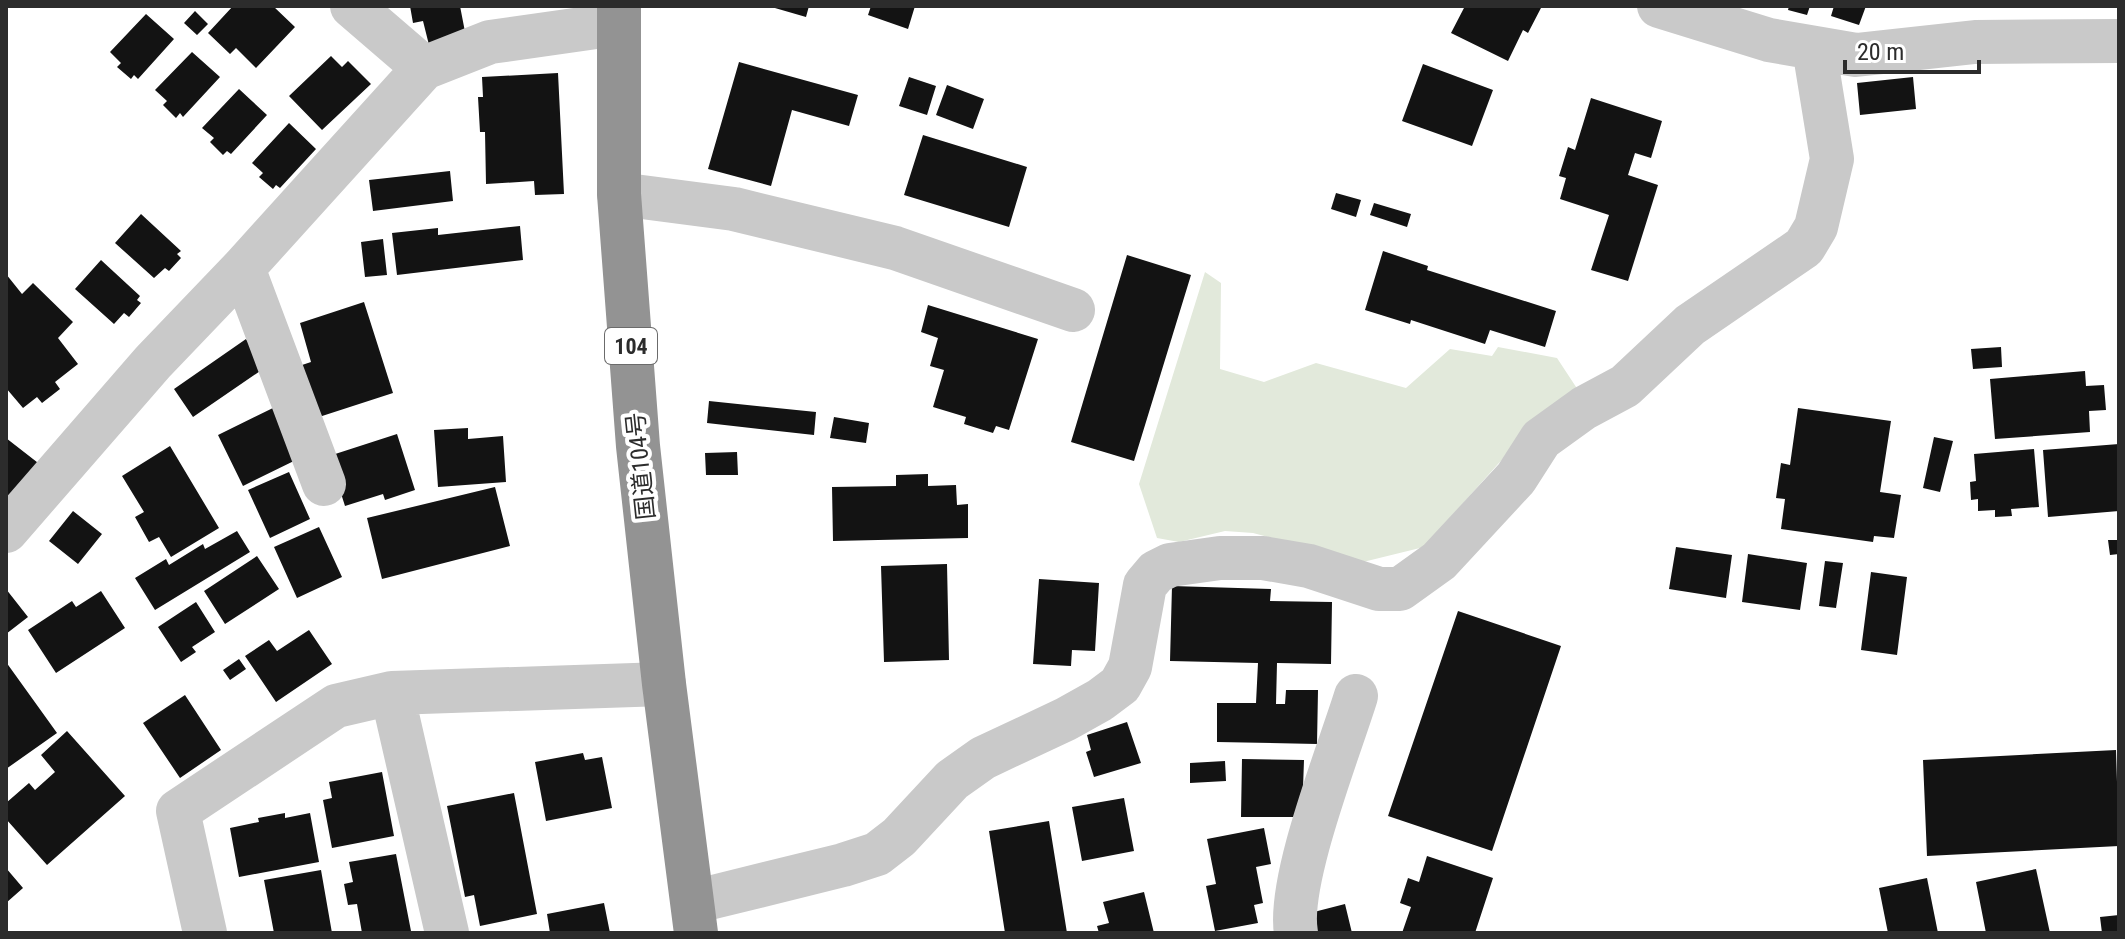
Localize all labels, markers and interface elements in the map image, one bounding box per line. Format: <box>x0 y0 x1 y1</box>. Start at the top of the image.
scale bar <box>1845 24 1979 74</box>
text: 20 m <box>1857 38 1904 66</box>
road number: 104 <box>605 328 657 364</box>
street label: 国道104号 <box>621 411 661 521</box>

